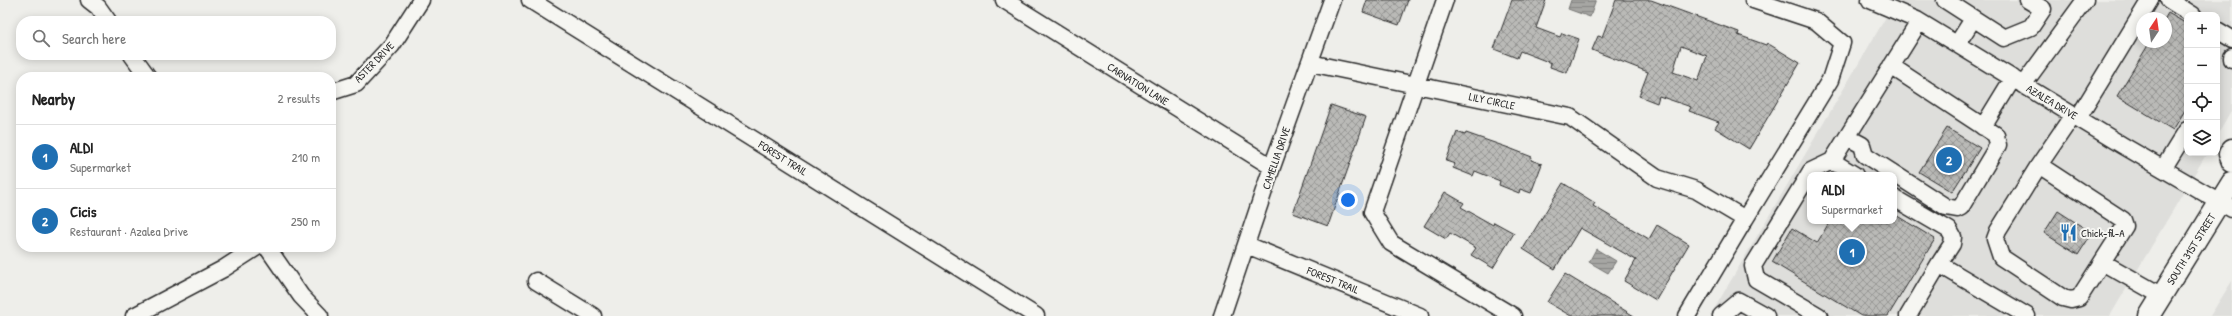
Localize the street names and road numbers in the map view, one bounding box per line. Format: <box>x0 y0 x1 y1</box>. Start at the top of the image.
street label: ASTER DRIVE <box>351 38 397 85</box>
street label: CARNATION LANE <box>1105 60 1172 109</box>
street label: AZALEA DRIVE <box>2024 81 2080 123</box>
street label: LILY CIRCLE <box>1468 89 1516 113</box>
street label: CAMELLIA DRIVE <box>1259 125 1293 191</box>
street label: FOREST TRAIL <box>755 137 810 179</box>
street label: SOUTH 31ST STREET <box>2163 210 2219 287</box>
street label: FOREST TRAIL <box>1304 263 1361 297</box>

